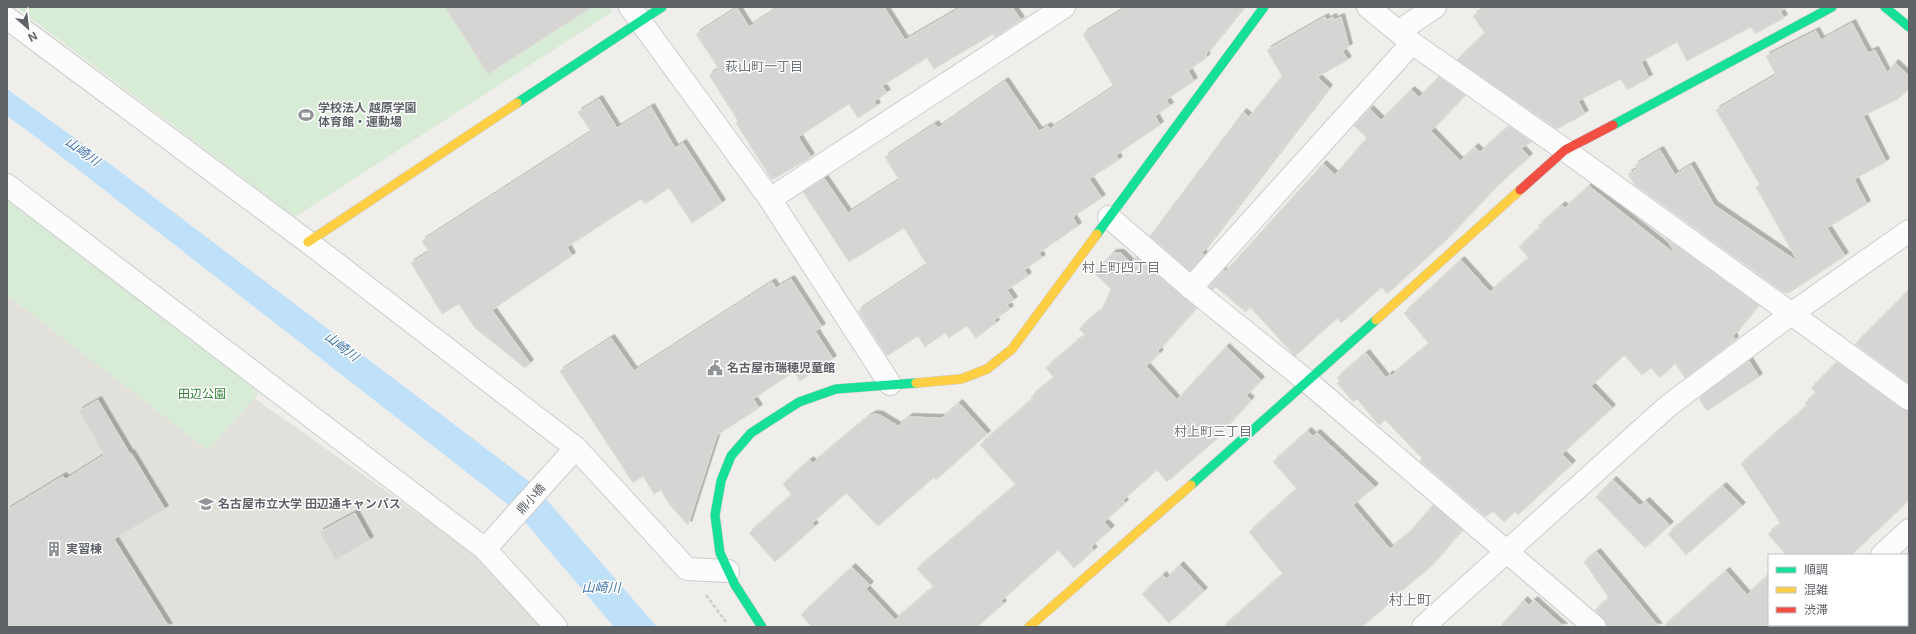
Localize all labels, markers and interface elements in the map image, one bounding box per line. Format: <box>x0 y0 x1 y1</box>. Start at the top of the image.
north arrow <box>8 8 48 48</box>
text: N <box>26 29 40 45</box>
district label: 萩山町一丁目 <box>725 58 803 74</box>
place label: 学校法人 越原学園 体育館・運動場 <box>318 100 417 129</box>
sports icon: 学校法人 越原学園 体育館・運動場 <box>297 106 315 124</box>
water label: 山崎川 <box>63 133 105 170</box>
district label: 村上町四丁目 <box>1082 259 1160 275</box>
water label: 山崎川 <box>322 328 364 366</box>
public building icon: 名古屋市瑞穂児童館 <box>706 359 724 377</box>
place label: 名古屋市瑞穂児童館 <box>727 360 835 375</box>
park label: 田辺公園 <box>178 386 226 401</box>
district label: 村上町三丁目 <box>1174 423 1252 439</box>
street label: 鼎小橋 <box>513 480 548 517</box>
school or university icon: 名古屋市立大学 田辺通キャンパス <box>197 495 215 513</box>
place label: 名古屋市立大学 田辺通キャンパス <box>218 496 401 511</box>
building icon: 実習棟 <box>45 540 63 558</box>
place label: 実習棟 <box>66 541 102 556</box>
legend <box>1768 554 1908 626</box>
text: 順調 <box>1804 562 1828 577</box>
water label: 山崎川 <box>581 579 622 595</box>
text: 混雑 <box>1804 582 1828 597</box>
district label: 村上町 <box>1389 591 1431 608</box>
text: 渋滞 <box>1804 602 1828 617</box>

